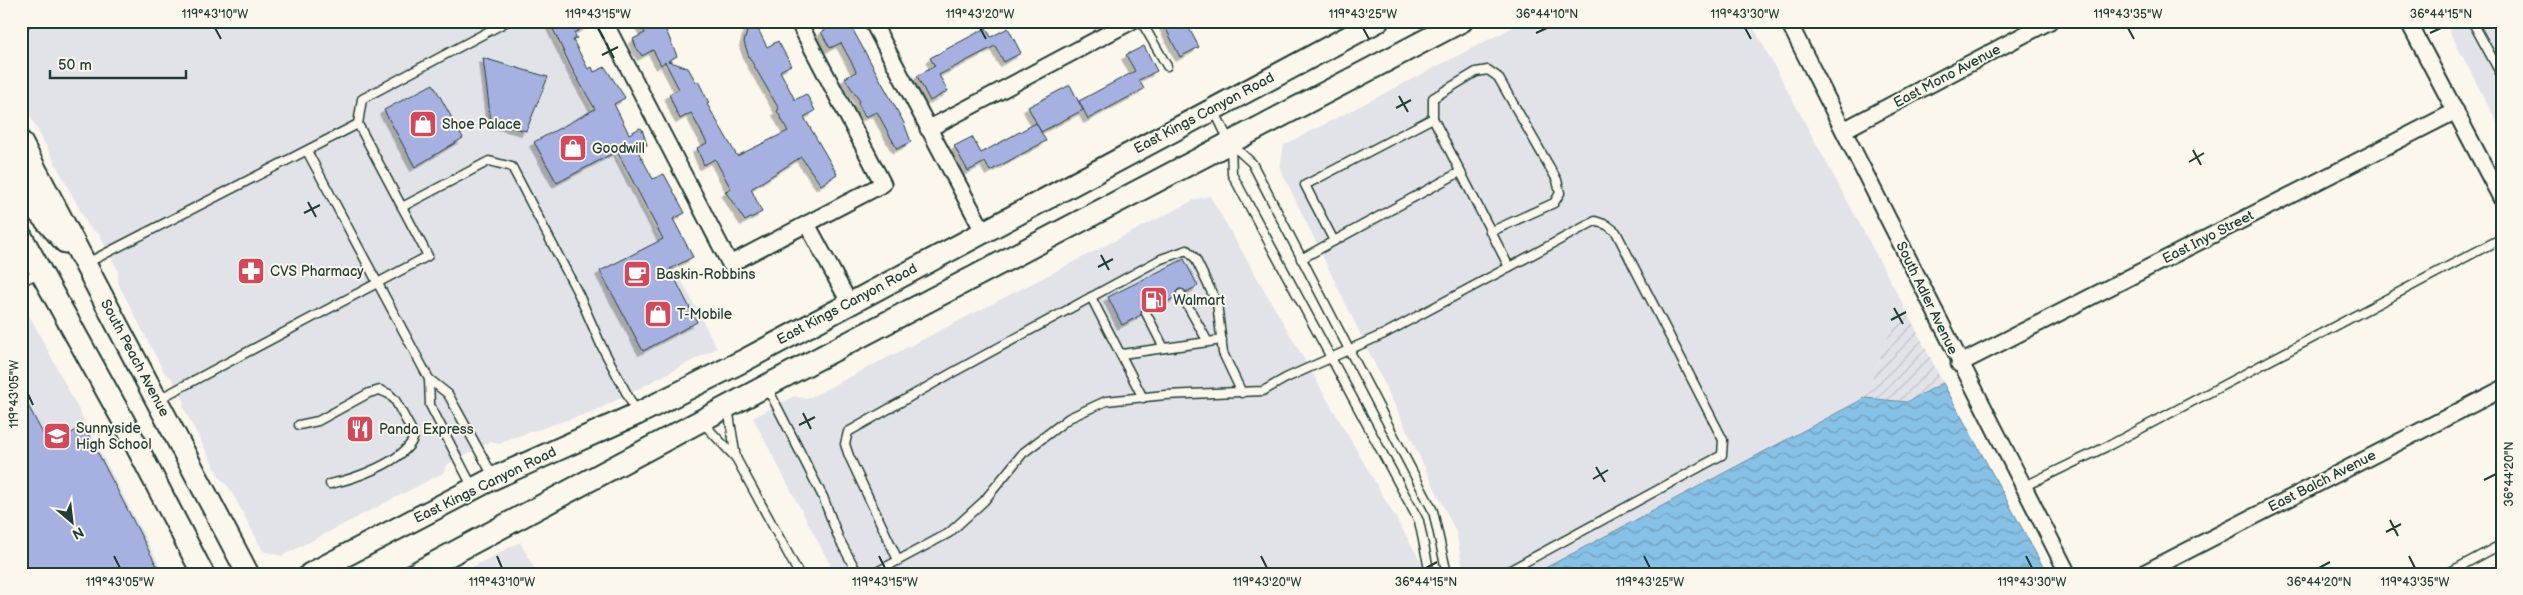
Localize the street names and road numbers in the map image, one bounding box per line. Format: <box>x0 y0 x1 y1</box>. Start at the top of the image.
street label: East Mono Avenue <box>1891 41 2003 111</box>
street label: East Kings Canyon Road <box>1131 69 1277 157</box>
street label: East Inyo Street <box>2159 206 2257 267</box>
street label: South Adler Avenue <box>1892 239 1962 357</box>
street label: East Kings Canyon Road <box>774 260 920 348</box>
street label: South Peach Avenue <box>97 296 173 420</box>
street label: East Kings Canyon Road <box>411 443 559 527</box>
street label: East Balch Avenue <box>2265 446 2379 516</box>

